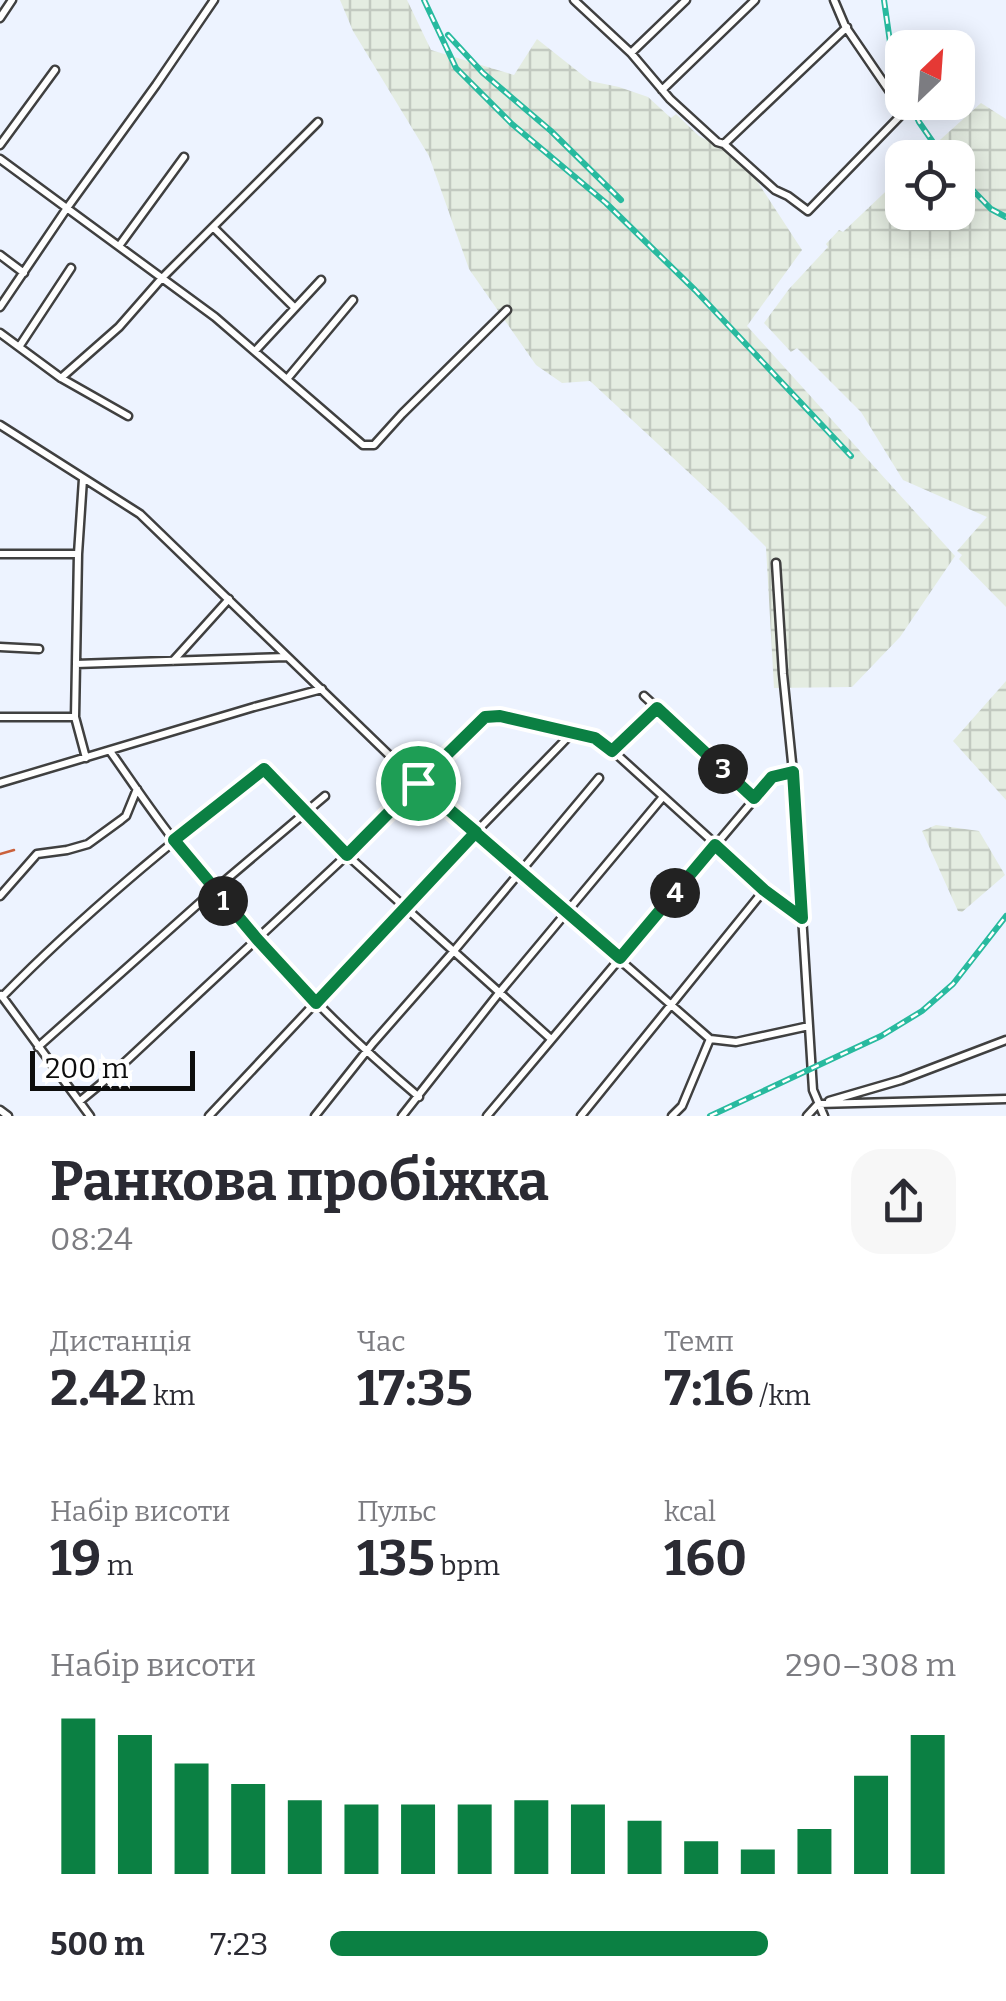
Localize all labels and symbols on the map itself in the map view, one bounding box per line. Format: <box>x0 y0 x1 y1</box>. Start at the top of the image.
north arrow <box>885 30 975 120</box>
pin <box>376 741 461 826</box>
pin: 3 <box>698 744 748 794</box>
pin: 4 <box>650 868 700 918</box>
pin: 1 <box>198 876 248 926</box>
scale bar <box>30 1046 195 1090</box>

